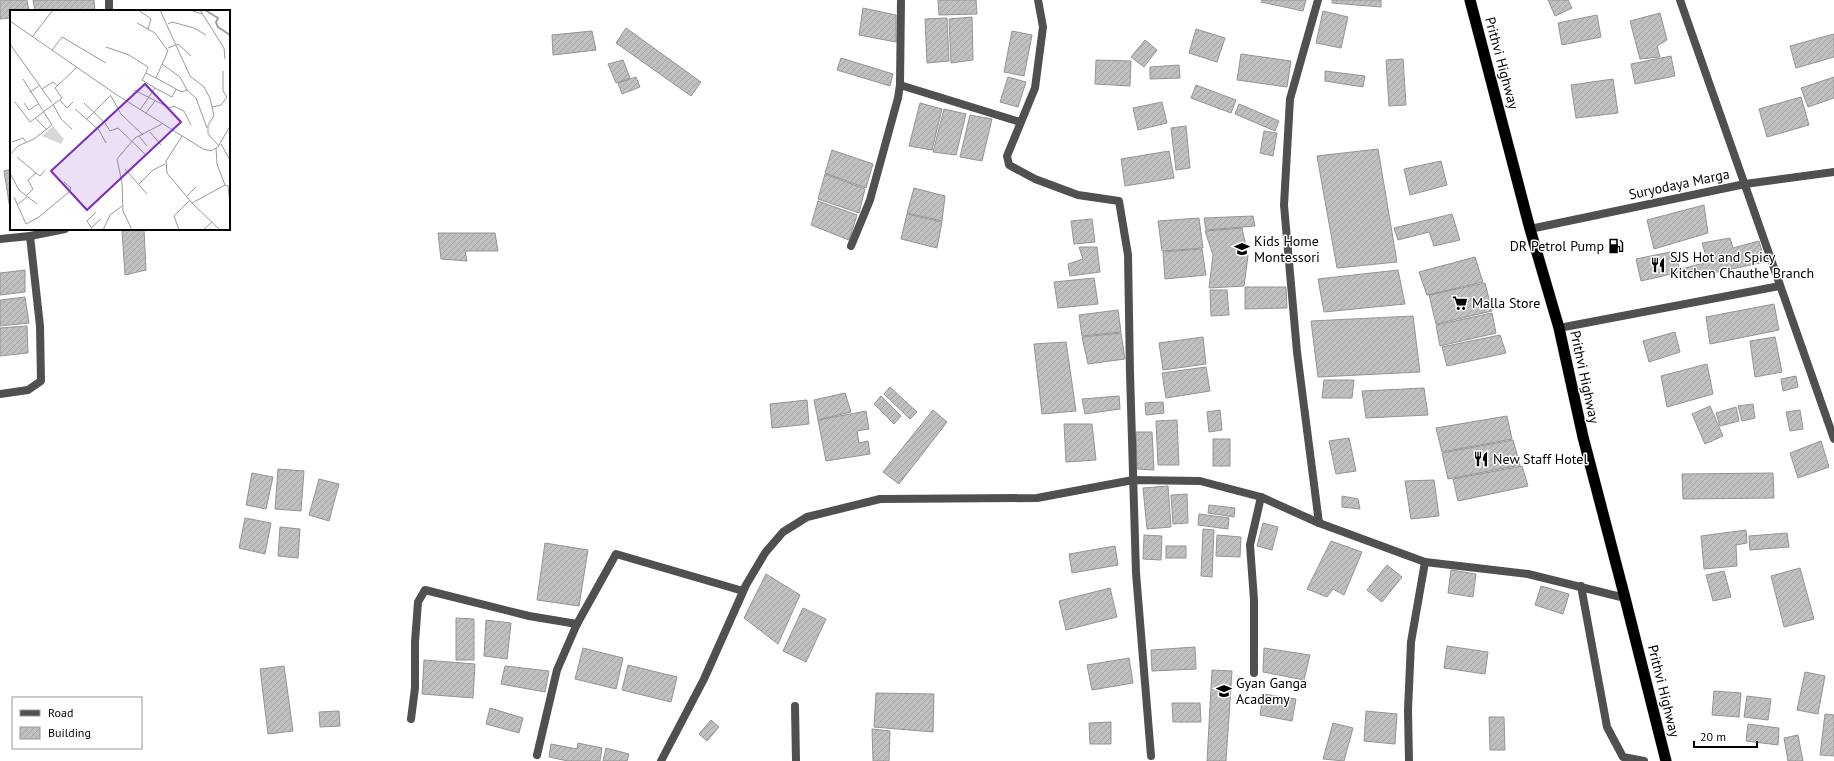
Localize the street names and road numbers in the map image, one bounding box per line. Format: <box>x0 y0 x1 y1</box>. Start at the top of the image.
street label: Prithvi Highway <box>1481 15 1523 111</box>
street label: Suryodaya Marga <box>1627 165 1731 203</box>
street label: Prithvi Highway <box>1566 329 1604 426</box>
street label: Prithvi Highway <box>1644 643 1684 740</box>

